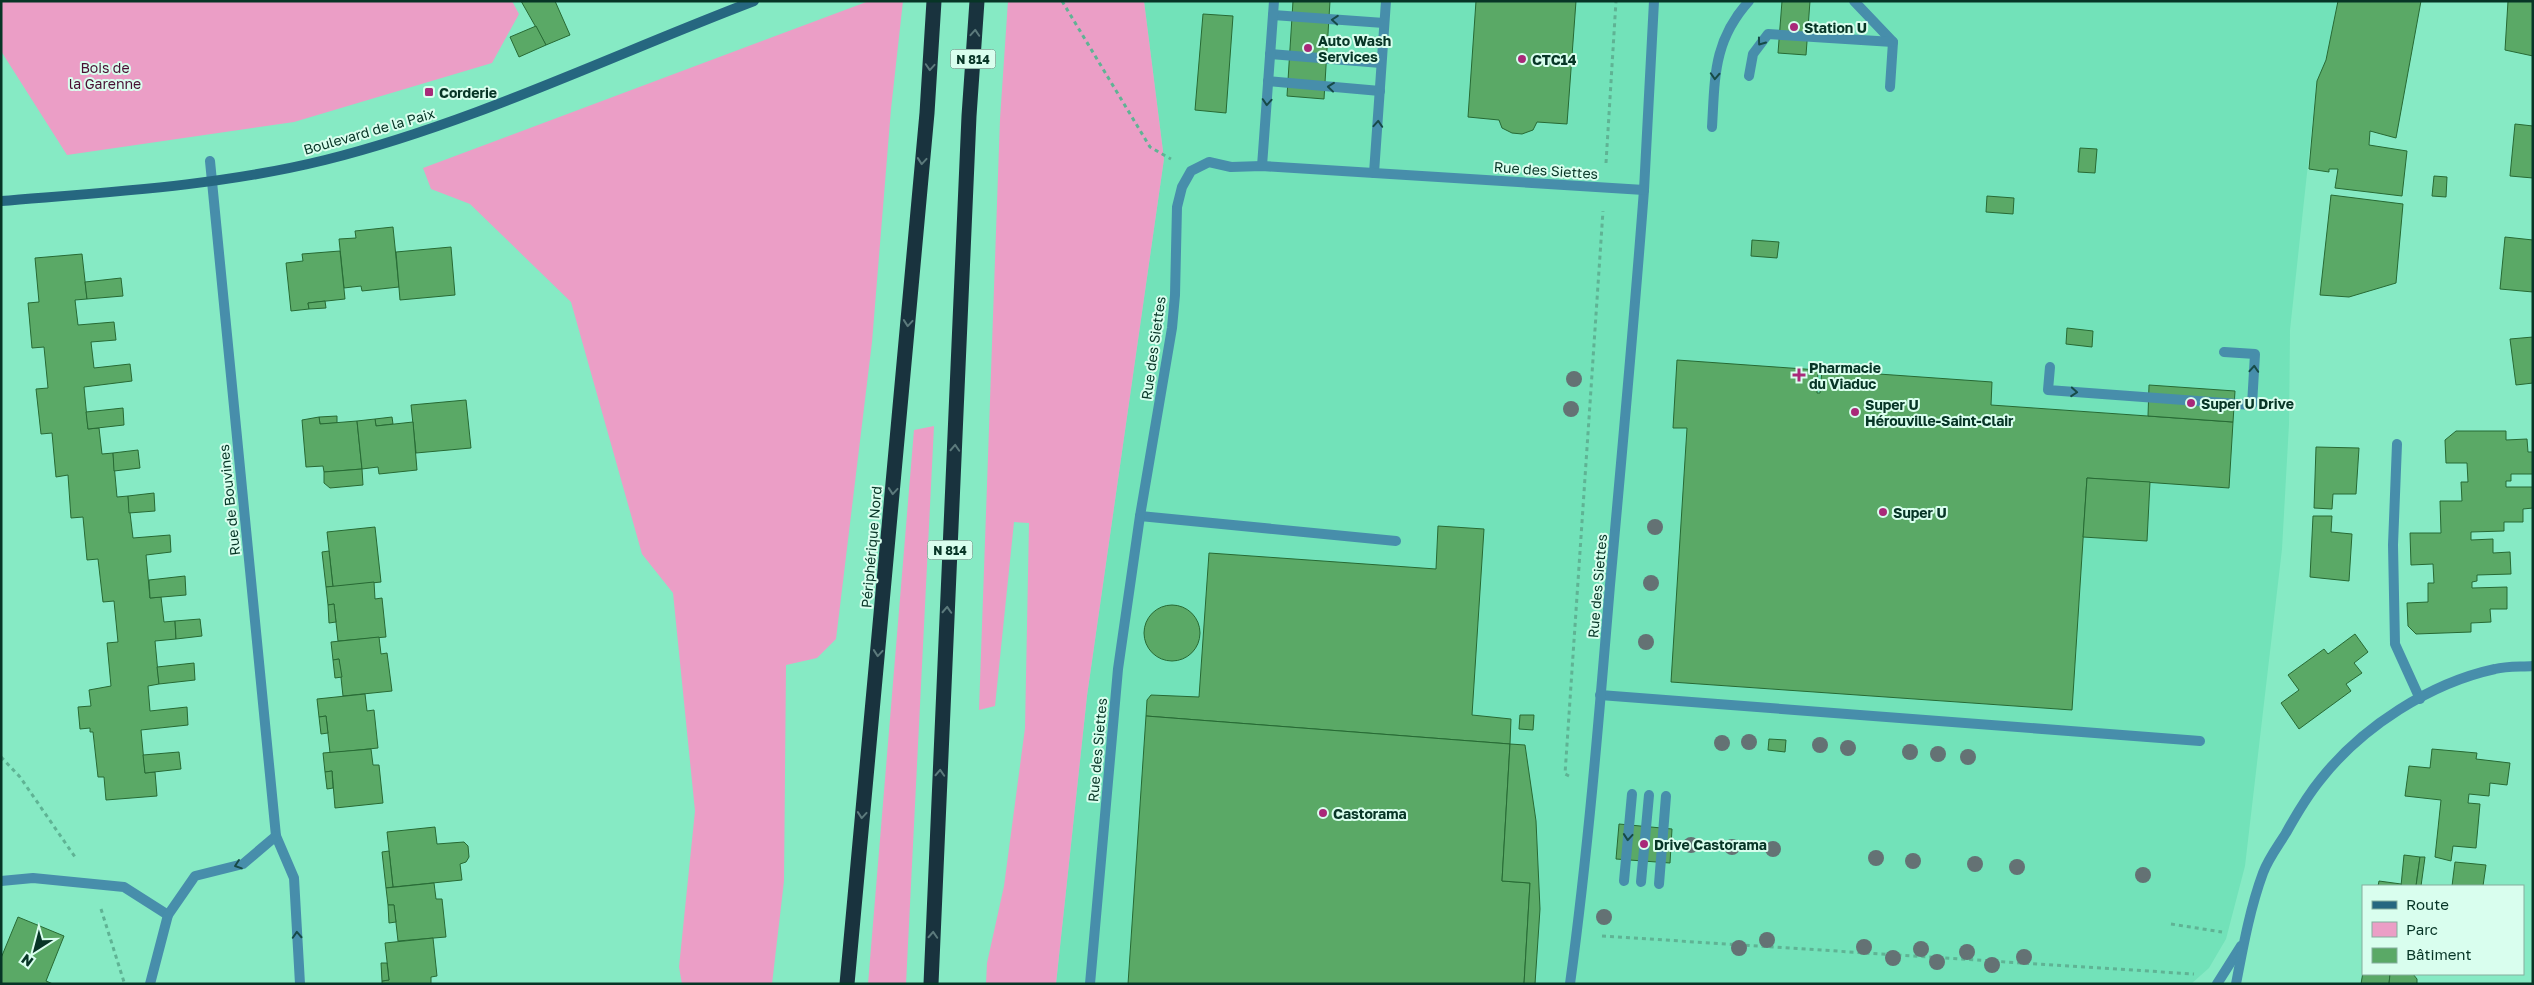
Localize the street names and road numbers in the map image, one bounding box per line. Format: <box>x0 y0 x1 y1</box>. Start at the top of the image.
road number: N 814 <box>950 50 996 68</box>
street label: Boulevard de la Paix <box>301 104 437 158</box>
street label: Rue des Siettes <box>1493 158 1599 182</box>
street label: Rue des Siettes <box>1137 295 1169 401</box>
street label: Rue de Bouvines <box>215 444 243 556</box>
street label: Périphérique Nord <box>857 485 885 609</box>
street label: Rue des Siettes <box>1584 533 1610 639</box>
road number: N 814 <box>928 540 972 560</box>
street label: Rue des Siettes <box>1084 697 1110 803</box>

